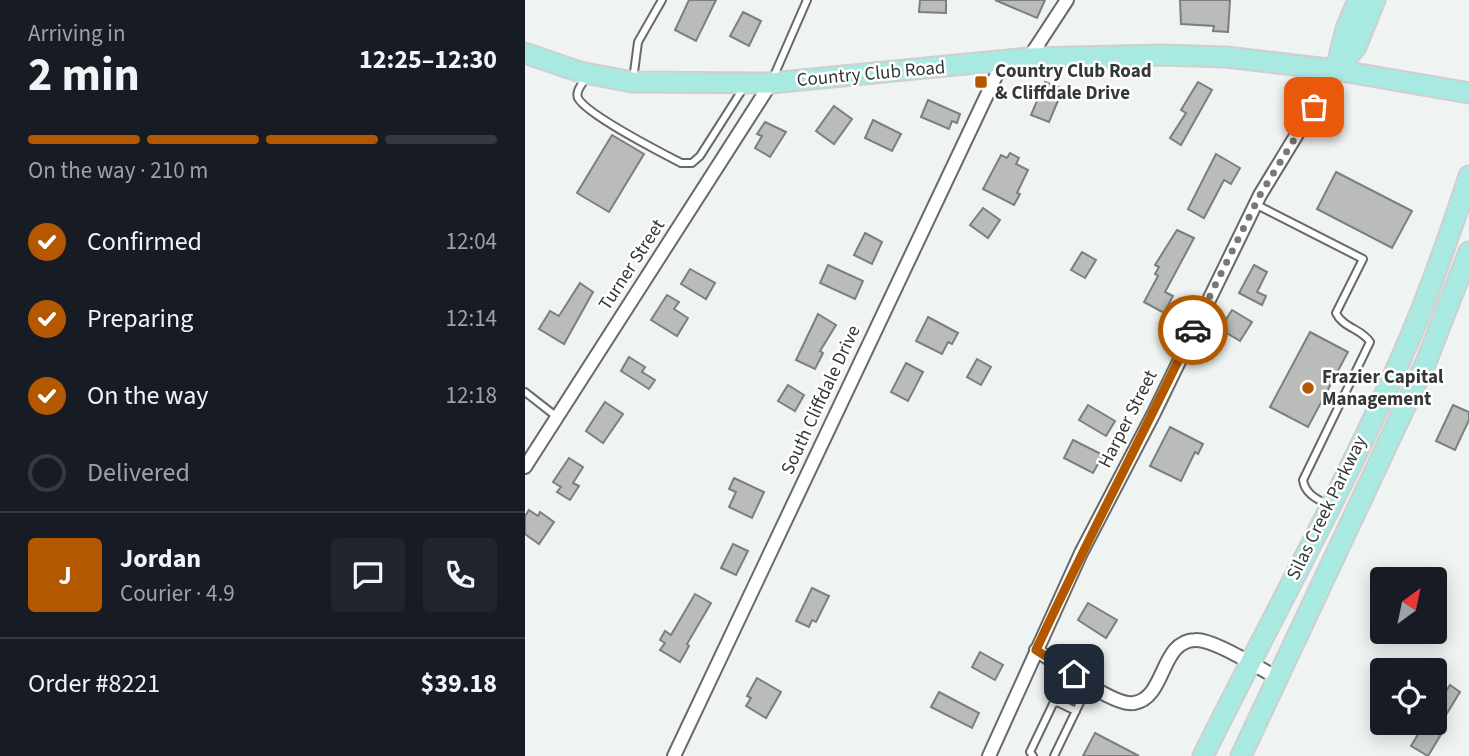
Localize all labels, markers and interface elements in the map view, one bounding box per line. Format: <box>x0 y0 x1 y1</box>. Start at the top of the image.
text: Arriving in <box>28 17 126 50</box>
text: 12:25–12:30 <box>359 41 497 78</box>
text: 2 min <box>28 43 140 108</box>
street label: Country Club Road <box>796 54 946 94</box>
place label: Country Club Road & Cliffdale Drive <box>995 58 1152 107</box>
marker: Country Club Road & Cliffdale Drive <box>973 74 989 90</box>
pin <box>1284 77 1344 137</box>
icon: bag <box>1295 88 1333 126</box>
text: On the way · 210 m <box>28 154 208 187</box>
street label: Turner Street <box>592 214 672 316</box>
icon: check <box>28 223 66 261</box>
text: Confirmed <box>87 223 202 260</box>
text: 12:04 <box>446 225 497 258</box>
courier <box>1158 295 1228 365</box>
icon: check <box>28 300 66 338</box>
text: Preparing <box>87 300 193 337</box>
text: 12:14 <box>446 302 497 335</box>
icon: car <box>1174 311 1212 349</box>
street label: South Cliffdale Drive <box>775 321 867 479</box>
place label: Frazier Capital Management <box>1322 364 1444 413</box>
street label: Harper Street <box>1092 365 1164 473</box>
icon: check <box>28 377 66 415</box>
text: On the way <box>87 377 208 414</box>
text: 12:18 <box>446 379 497 412</box>
marker: Frazier Capital Management <box>1300 380 1316 396</box>
street label: Silas Creek Parkway <box>1280 431 1374 585</box>
text: Delivered <box>87 454 190 491</box>
button: chat <box>331 538 405 612</box>
button: phone <box>423 538 497 612</box>
text: Jordan <box>120 540 201 577</box>
text: J <box>58 557 72 594</box>
north arrow <box>1370 567 1447 644</box>
map controls <box>1370 567 1447 735</box>
text: Courier · 4.9 <box>120 577 235 610</box>
pin <box>1044 644 1104 704</box>
icon: home <box>1055 655 1093 693</box>
button: locate <box>1370 658 1447 735</box>
text: Order #8221 <box>28 665 160 702</box>
text: $39.18 <box>421 665 497 702</box>

